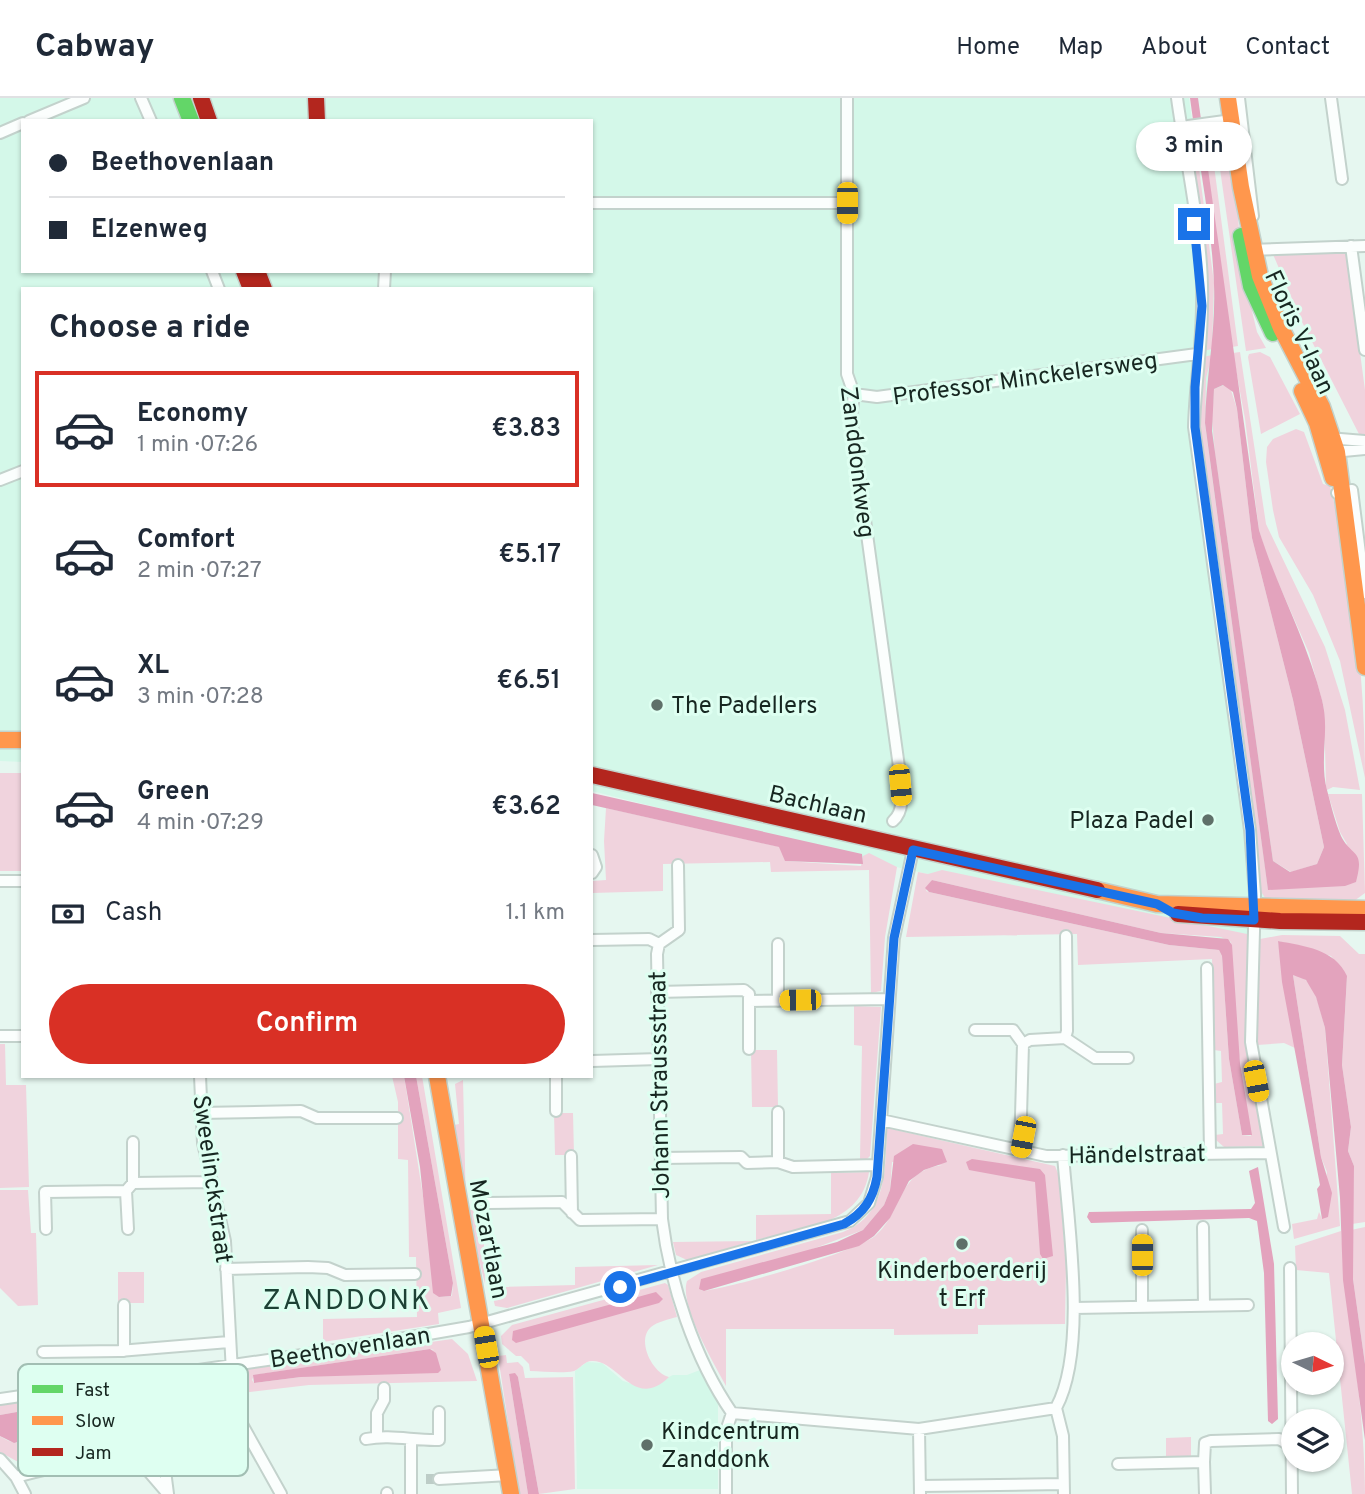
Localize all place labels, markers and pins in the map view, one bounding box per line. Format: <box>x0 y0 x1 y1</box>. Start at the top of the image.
place label: The Padellers <box>671 692 818 722</box>
marker: The Padellers <box>649 697 665 713</box>
place label: Plaza Padel <box>1069 807 1194 837</box>
marker: Plaza Padel <box>1200 812 1216 828</box>
marker: Kinderboerderij t Erf <box>954 1236 970 1252</box>
place label: Kinderboerderij t Erf <box>877 1257 1047 1315</box>
place label: Kindcentrum Zanddonk <box>661 1418 800 1476</box>
marker: Kindcentrum Zanddonk <box>639 1437 655 1453</box>

